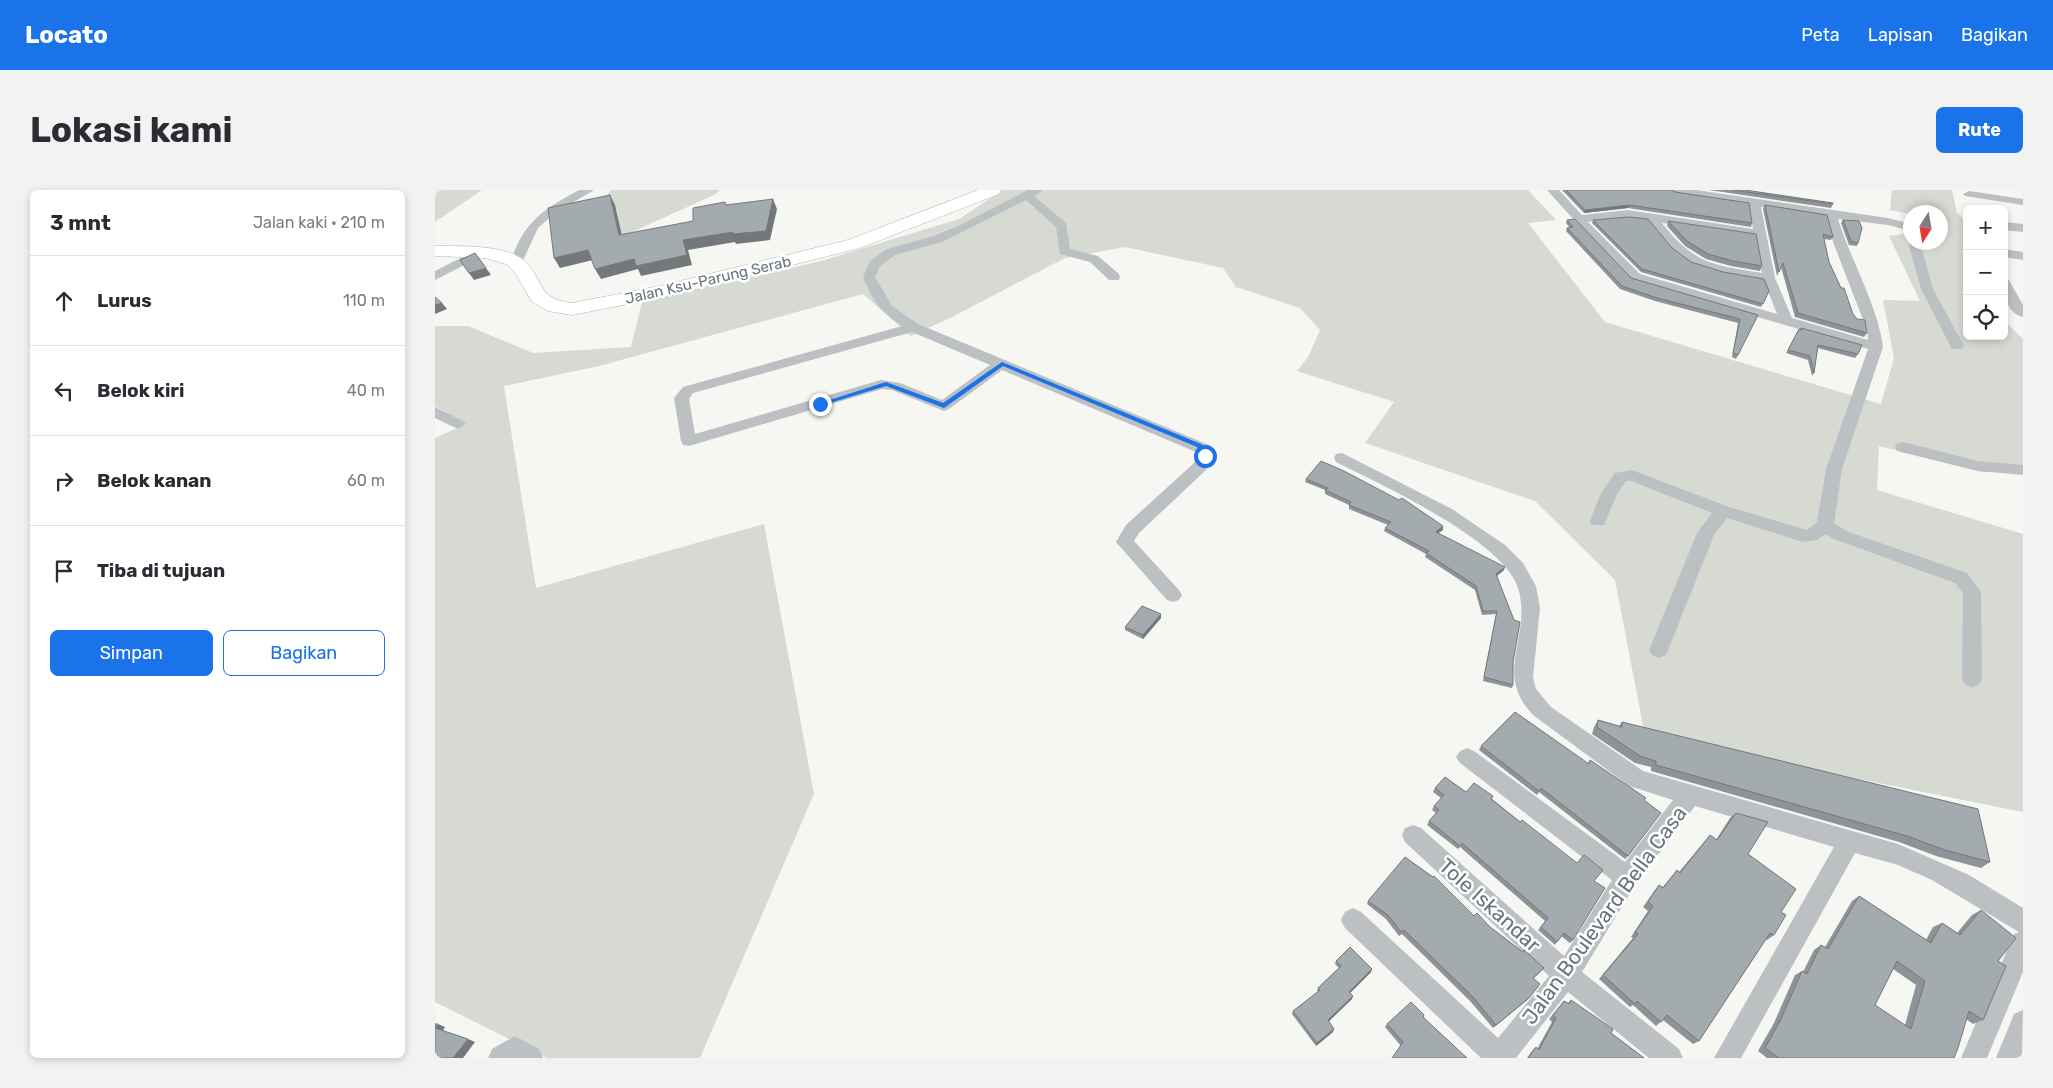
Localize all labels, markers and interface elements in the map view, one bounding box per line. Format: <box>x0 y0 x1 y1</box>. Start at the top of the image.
text: Locato <box>25 21 108 49</box>
text: Peta <box>1801 24 1840 46</box>
text: Lapisan <box>1868 24 1933 46</box>
text: Bagikan <box>1961 24 2028 46</box>
button: Rute <box>1936 107 2023 153</box>
text: Lokasi kami <box>30 109 233 151</box>
north arrow <box>1903 205 1948 250</box>
map controls <box>1963 205 2008 340</box>
button: + <box>1963 205 2008 250</box>
text: 3 mnt <box>50 210 111 235</box>
text: Jalan kaki · 210 m <box>253 213 385 232</box>
button: − <box>1963 250 2008 295</box>
street label: Jalan Ksu-Parung Serab <box>623 252 793 308</box>
icon: ahead <box>50 287 78 315</box>
text: Lurus <box>97 289 152 312</box>
text: 110 m <box>343 291 385 310</box>
button: locate <box>1963 295 2008 340</box>
icon: left <box>50 377 78 405</box>
text: Belok kiri <box>97 379 184 402</box>
text: 40 m <box>347 381 385 400</box>
route end <box>809 393 832 416</box>
route start <box>1194 445 1217 468</box>
icon: right <box>50 467 78 495</box>
text: Belok kanan <box>97 469 212 492</box>
text: 60 m <box>347 471 385 490</box>
icon: arrive <box>50 557 78 585</box>
text: Tiba di tujuan <box>97 559 225 582</box>
button: Simpan <box>50 630 213 676</box>
button: Bagikan <box>223 630 385 676</box>
street label: Jalan Boulevard Bella Casa <box>1516 801 1692 1029</box>
street label: Tole Iskandar <box>1434 853 1546 957</box>

